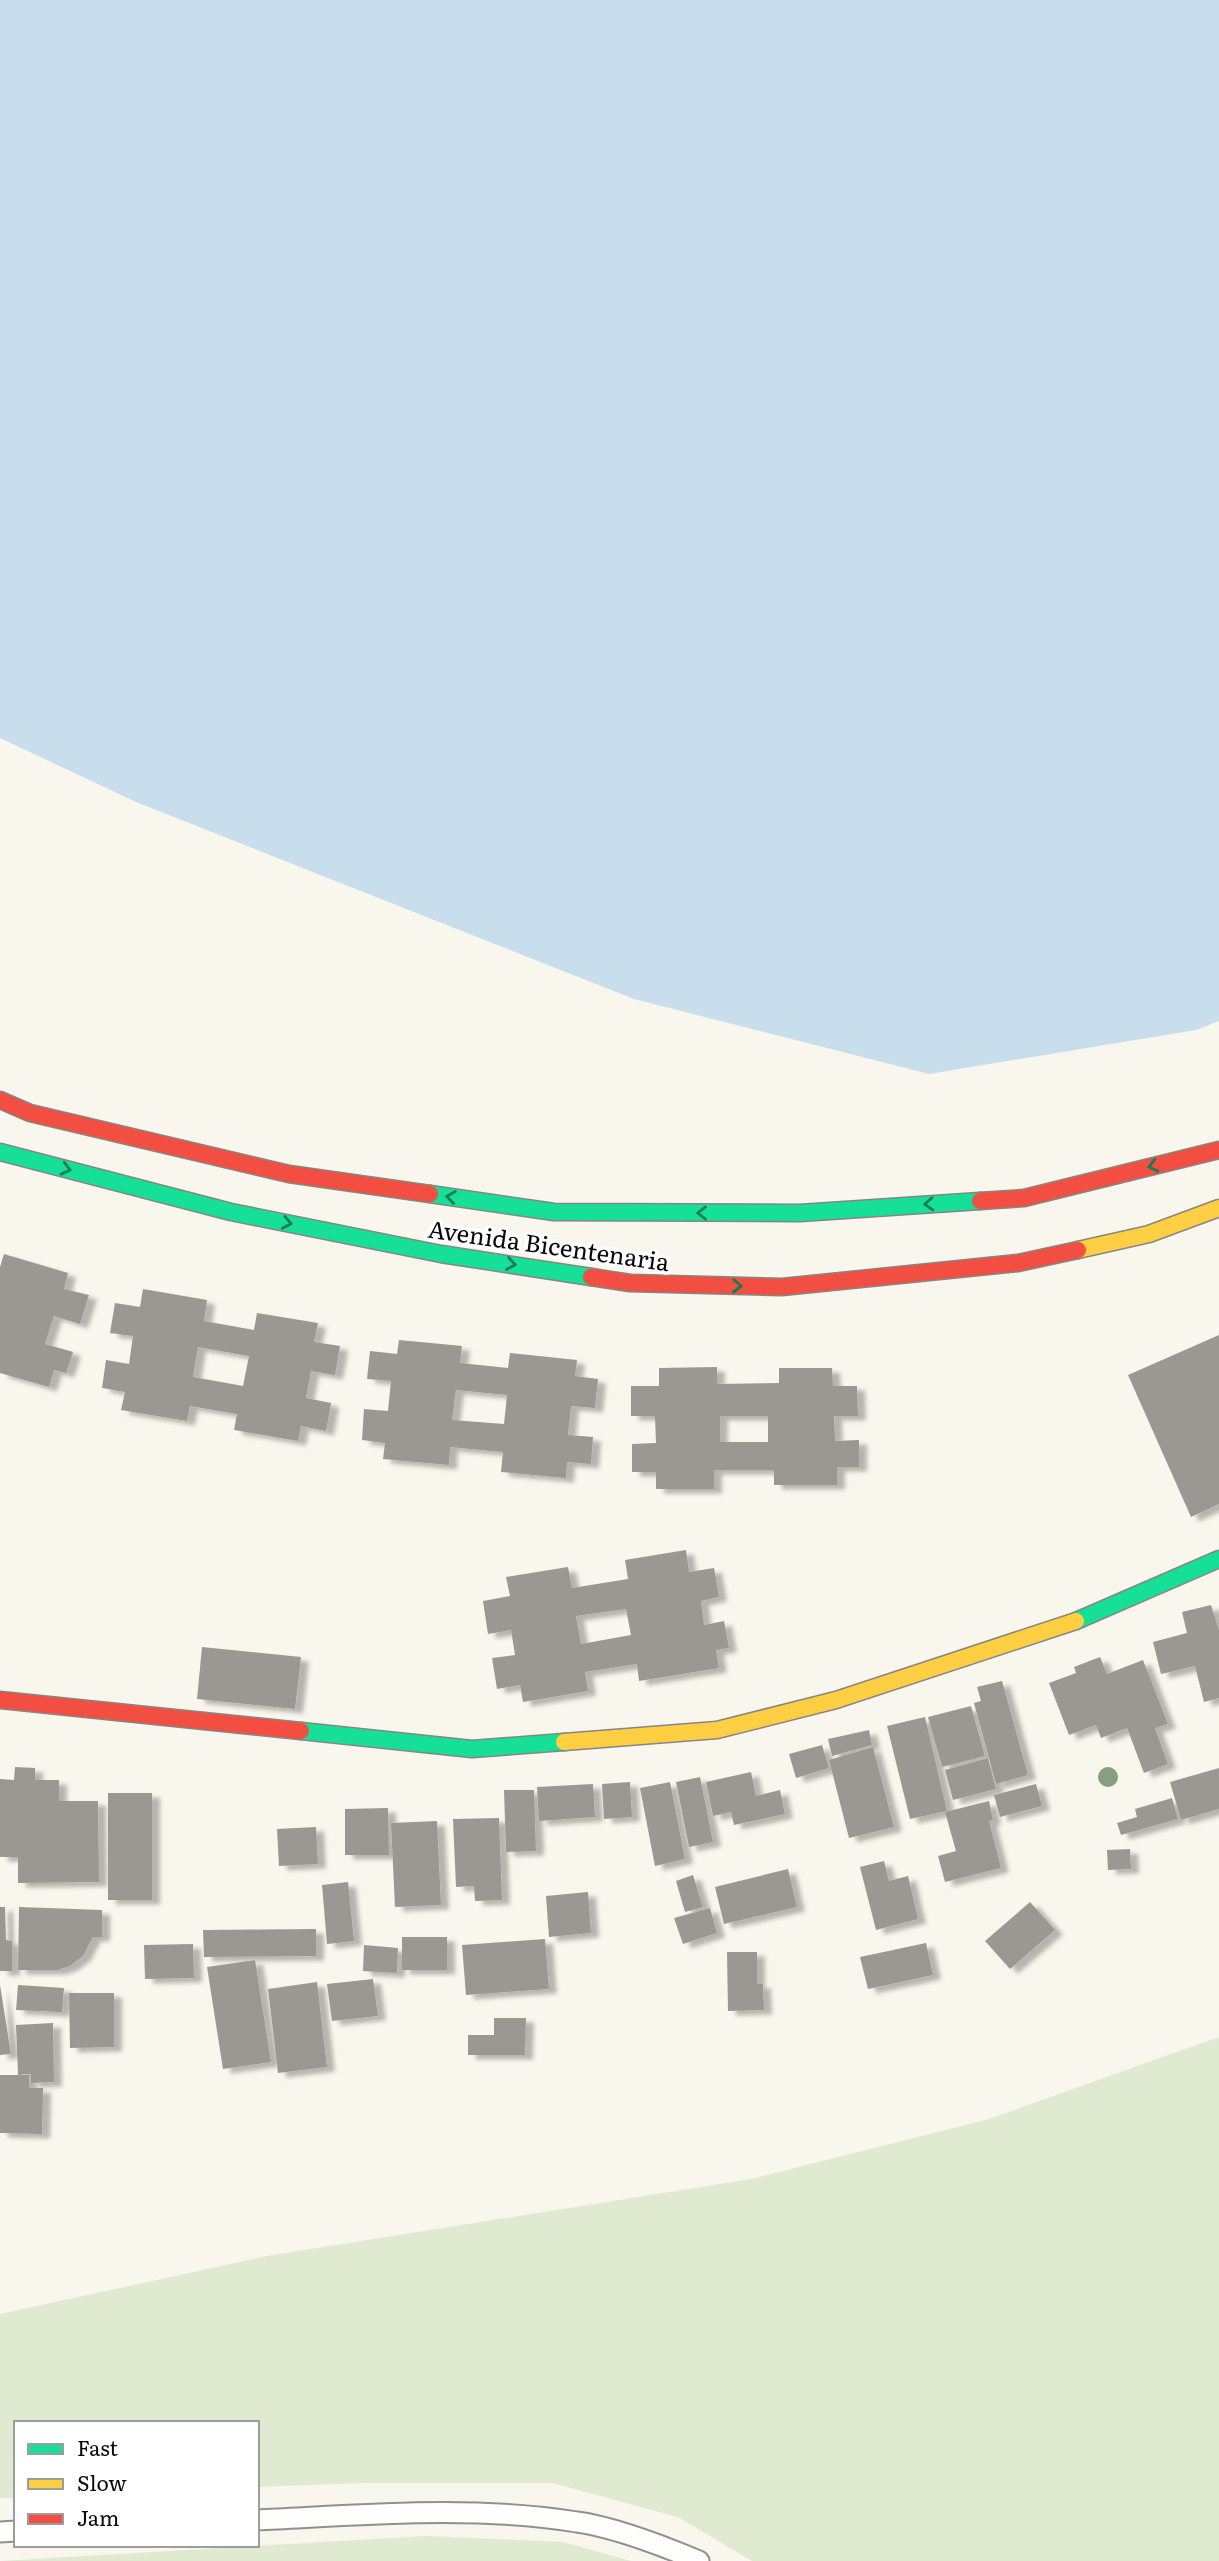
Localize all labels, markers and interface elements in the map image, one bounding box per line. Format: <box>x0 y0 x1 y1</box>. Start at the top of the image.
one-way arrow <box>1147 1158 1159 1172</box>
one-way arrow <box>60 1161 72 1175</box>
one-way arrow <box>445 1190 457 1205</box>
one-way arrow <box>924 1197 935 1212</box>
one-way arrow <box>696 1205 707 1221</box>
street label: Avenida Bicentenaria <box>426 1210 672 1278</box>
one-way arrow <box>281 1215 293 1230</box>
one-way arrow <box>505 1257 516 1272</box>
one-way arrow <box>732 1278 742 1294</box>
legend <box>14 2421 259 2547</box>
text: Fast <box>77 2431 118 2462</box>
text: Slow <box>77 2466 127 2497</box>
text: Jam <box>77 2501 119 2532</box>

